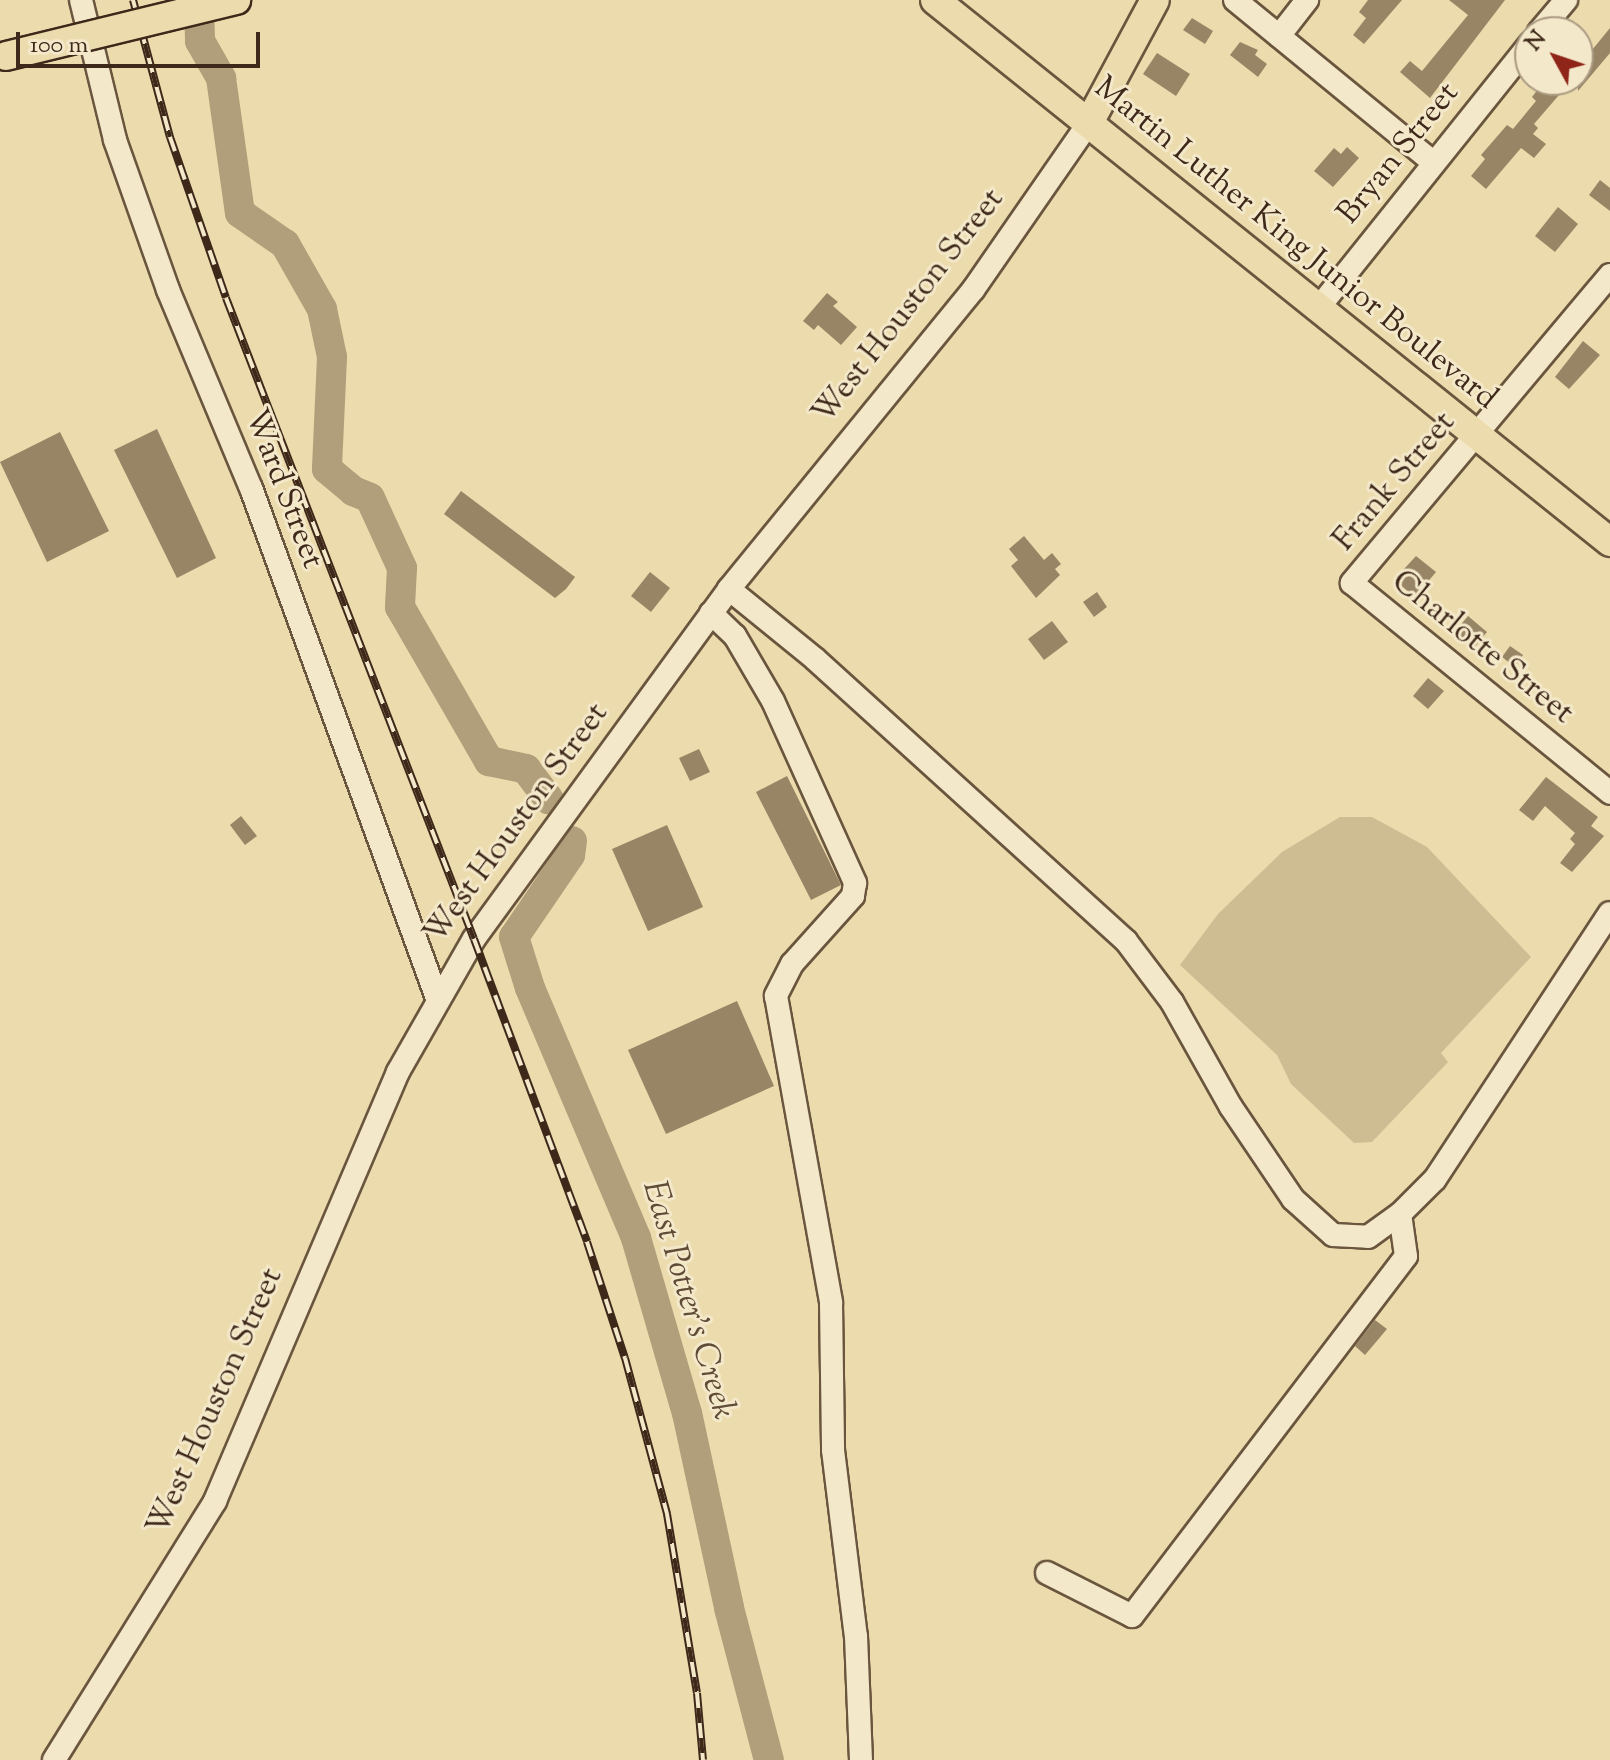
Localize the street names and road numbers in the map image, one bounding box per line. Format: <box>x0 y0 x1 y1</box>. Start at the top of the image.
street label: Martin Luther King Junior Boulevard <box>1086 69 1504 419</box>
street label: Bryan Street <box>1330 75 1468 233</box>
street label: West Houston Street <box>805 182 1013 432</box>
street label: Ward Street <box>235 404 331 574</box>
street label: Frank Street <box>1326 405 1464 559</box>
street label: Charlotte Street <box>1383 563 1581 733</box>
street label: West Houston Street <box>417 696 617 952</box>
street label: West Houston Street <box>140 1263 292 1541</box>

